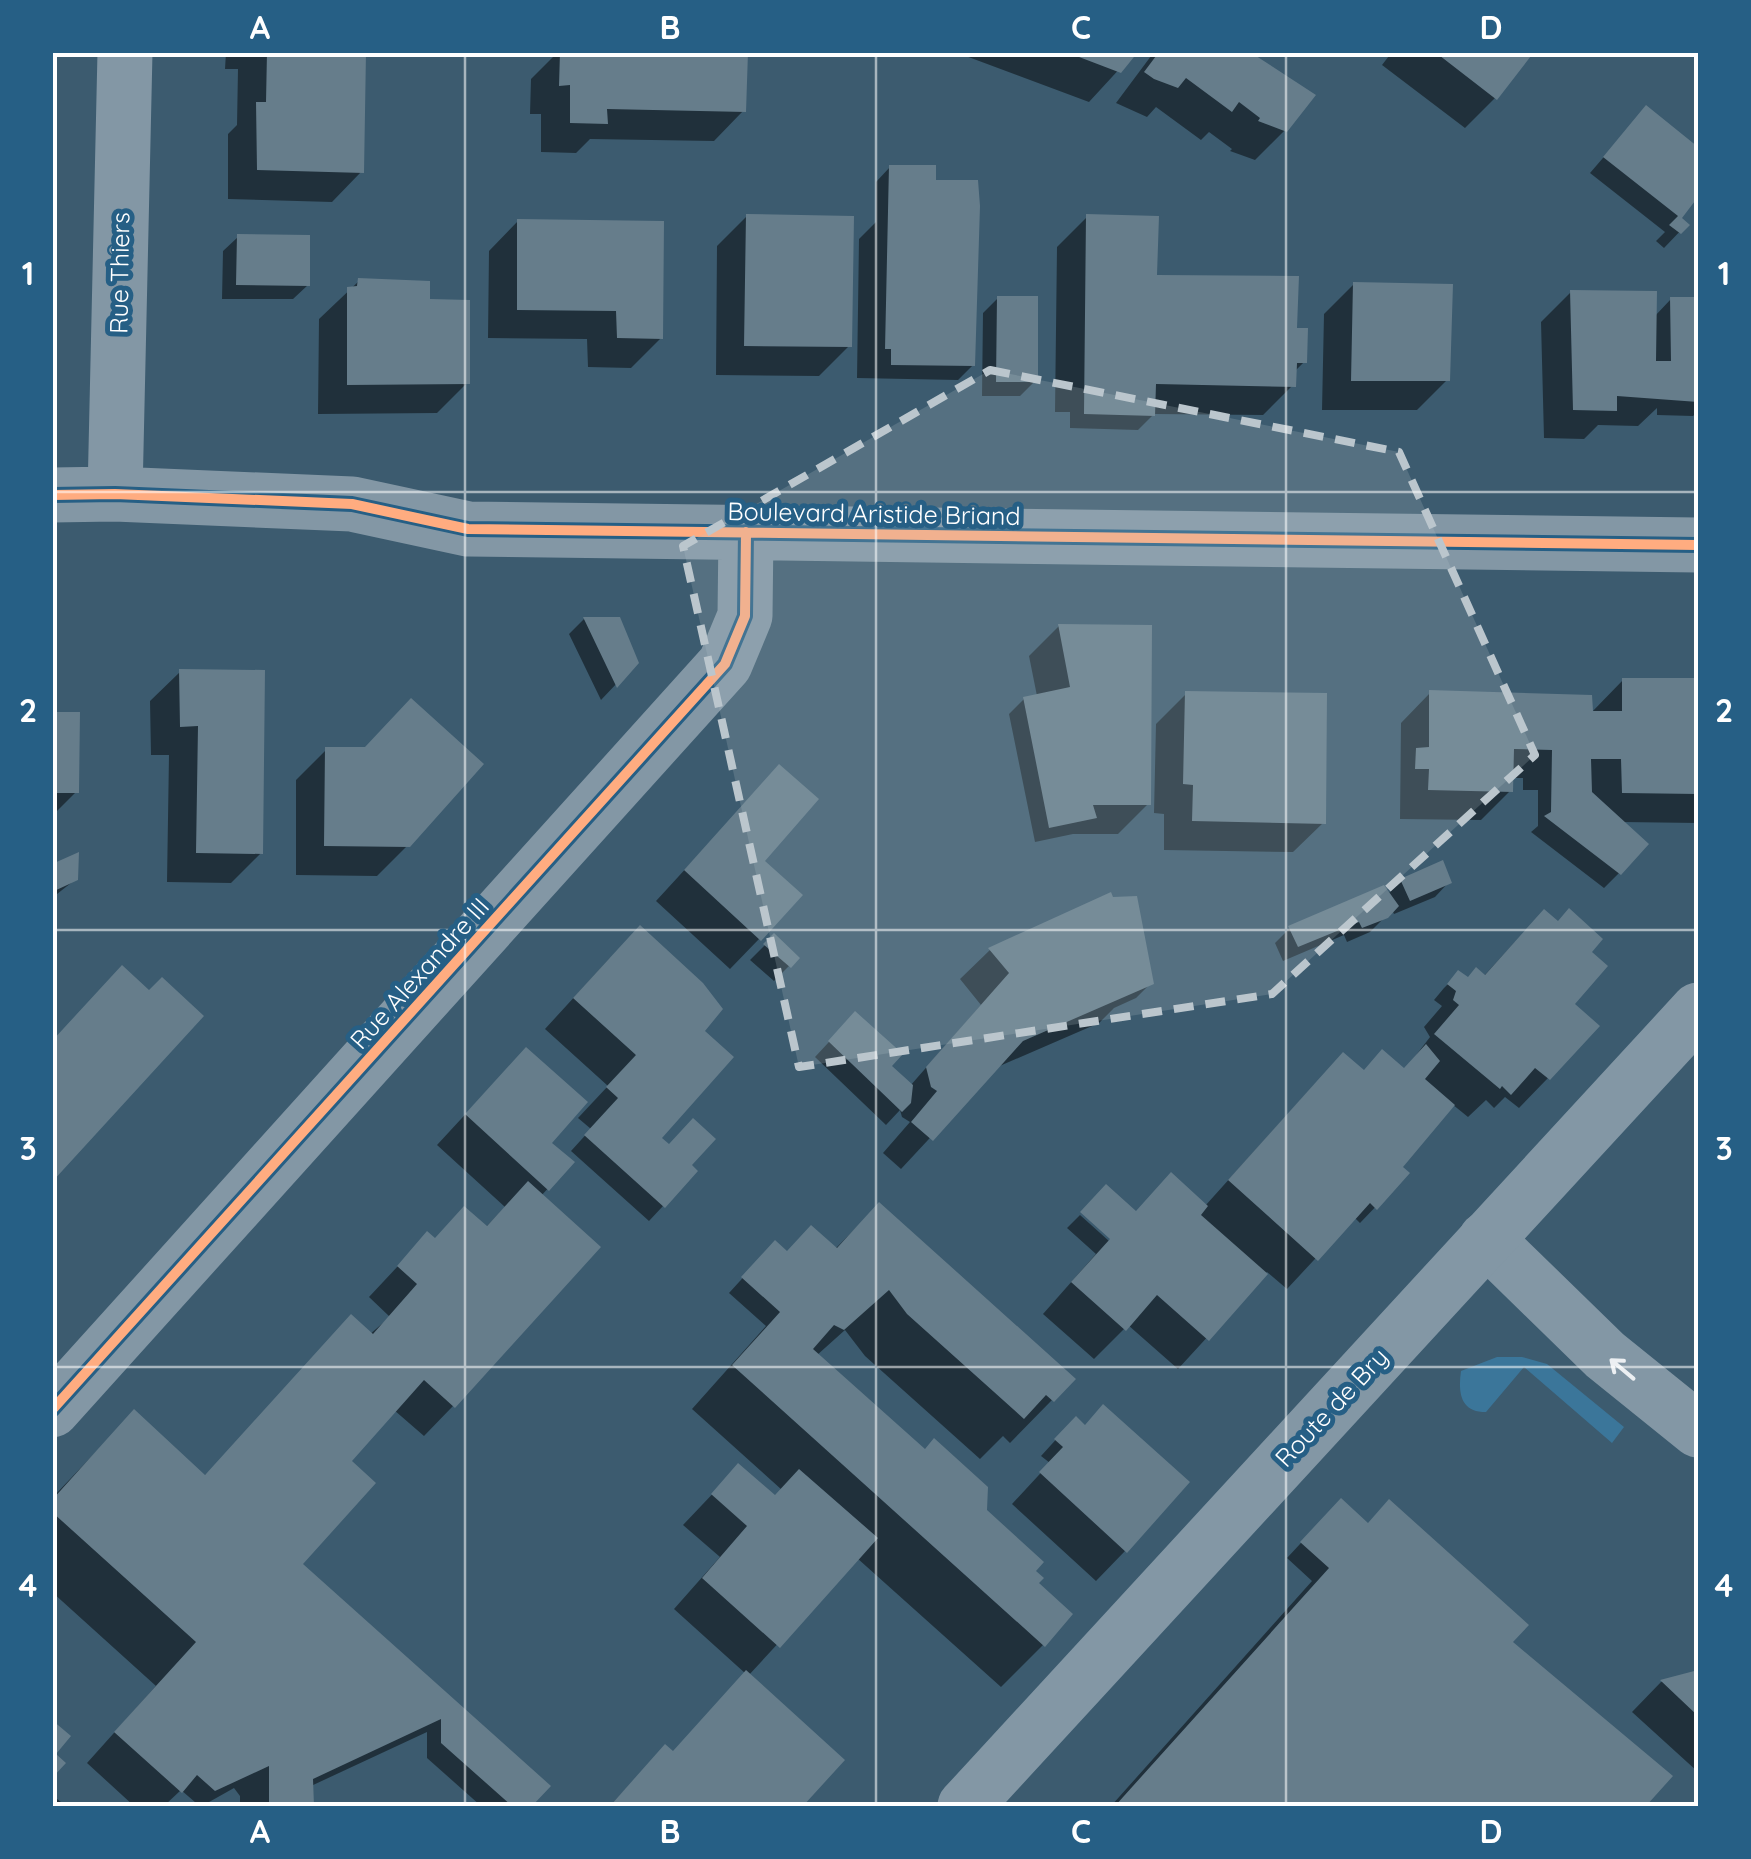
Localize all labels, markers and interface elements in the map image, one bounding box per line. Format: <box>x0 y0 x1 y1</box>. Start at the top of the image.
text: A <box>250 7 271 47</box>
text: B <box>660 7 680 47</box>
text: C <box>1071 7 1091 47</box>
text: D <box>1480 7 1502 47</box>
street label: Rue Thiers <box>102 212 136 334</box>
text: 1 <box>22 253 34 293</box>
text: 1 <box>1718 253 1730 293</box>
street label: Boulevard Aristide Briand <box>727 495 1021 531</box>
text: 2 <box>19 690 37 730</box>
text: 2 <box>1715 690 1733 730</box>
street label: Rue Alexandre III <box>343 891 495 1055</box>
text: 3 <box>19 1128 37 1168</box>
text: 3 <box>1715 1128 1733 1168</box>
street label: Route de Bry <box>1268 1341 1394 1473</box>
one-way arrow <box>1610 1358 1636 1380</box>
text: 4 <box>19 1565 38 1605</box>
text: 4 <box>1715 1565 1734 1605</box>
text: A <box>250 1811 271 1851</box>
text: B <box>660 1811 680 1851</box>
text: C <box>1071 1811 1091 1851</box>
text: D <box>1480 1811 1502 1851</box>

